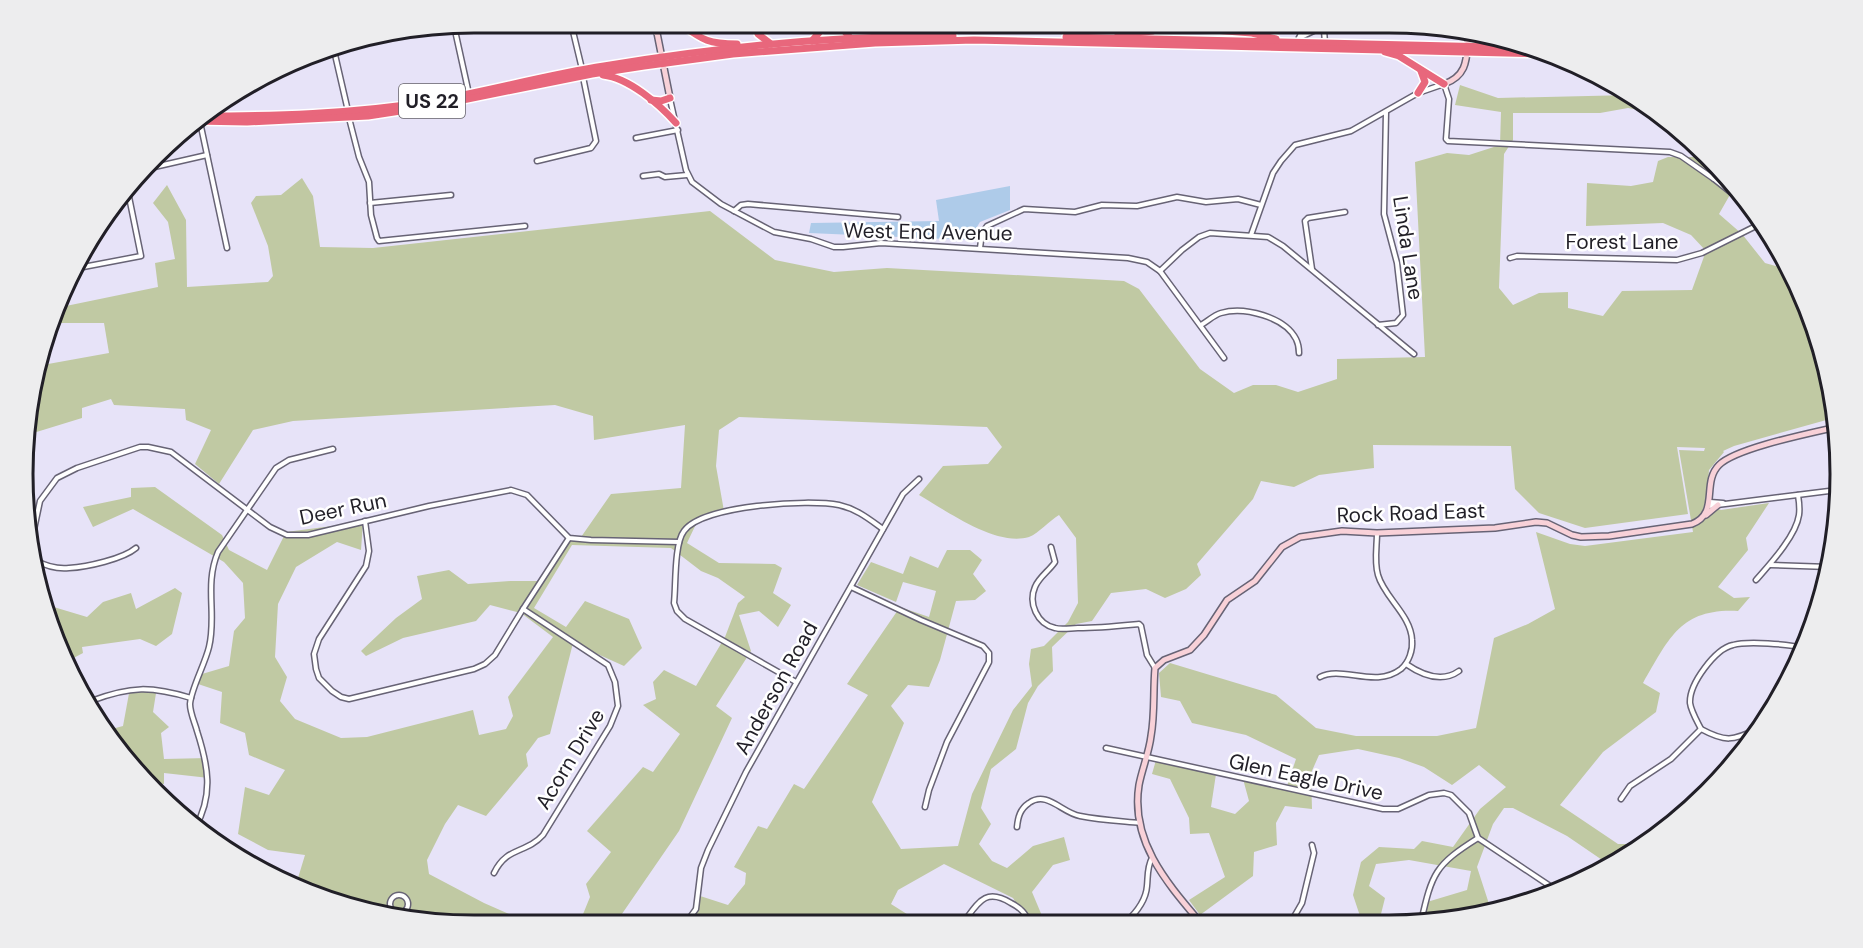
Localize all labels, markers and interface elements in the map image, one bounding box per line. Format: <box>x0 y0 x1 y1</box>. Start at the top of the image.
road number: US 22 <box>399 84 465 118</box>
street label: Linda Lane <box>1386 194 1430 302</box>
street label: West End Avenue <box>843 217 1013 247</box>
street label: Forest Lane <box>1566 228 1679 256</box>
street label: Deer Run <box>297 486 389 532</box>
street label: Rock Road East <box>1336 496 1486 530</box>
street label: Anderson Road <box>728 616 824 760</box>
street label: Acorn Drive <box>529 703 611 815</box>
street label: Glen Eagle Drive <box>1226 747 1386 807</box>

